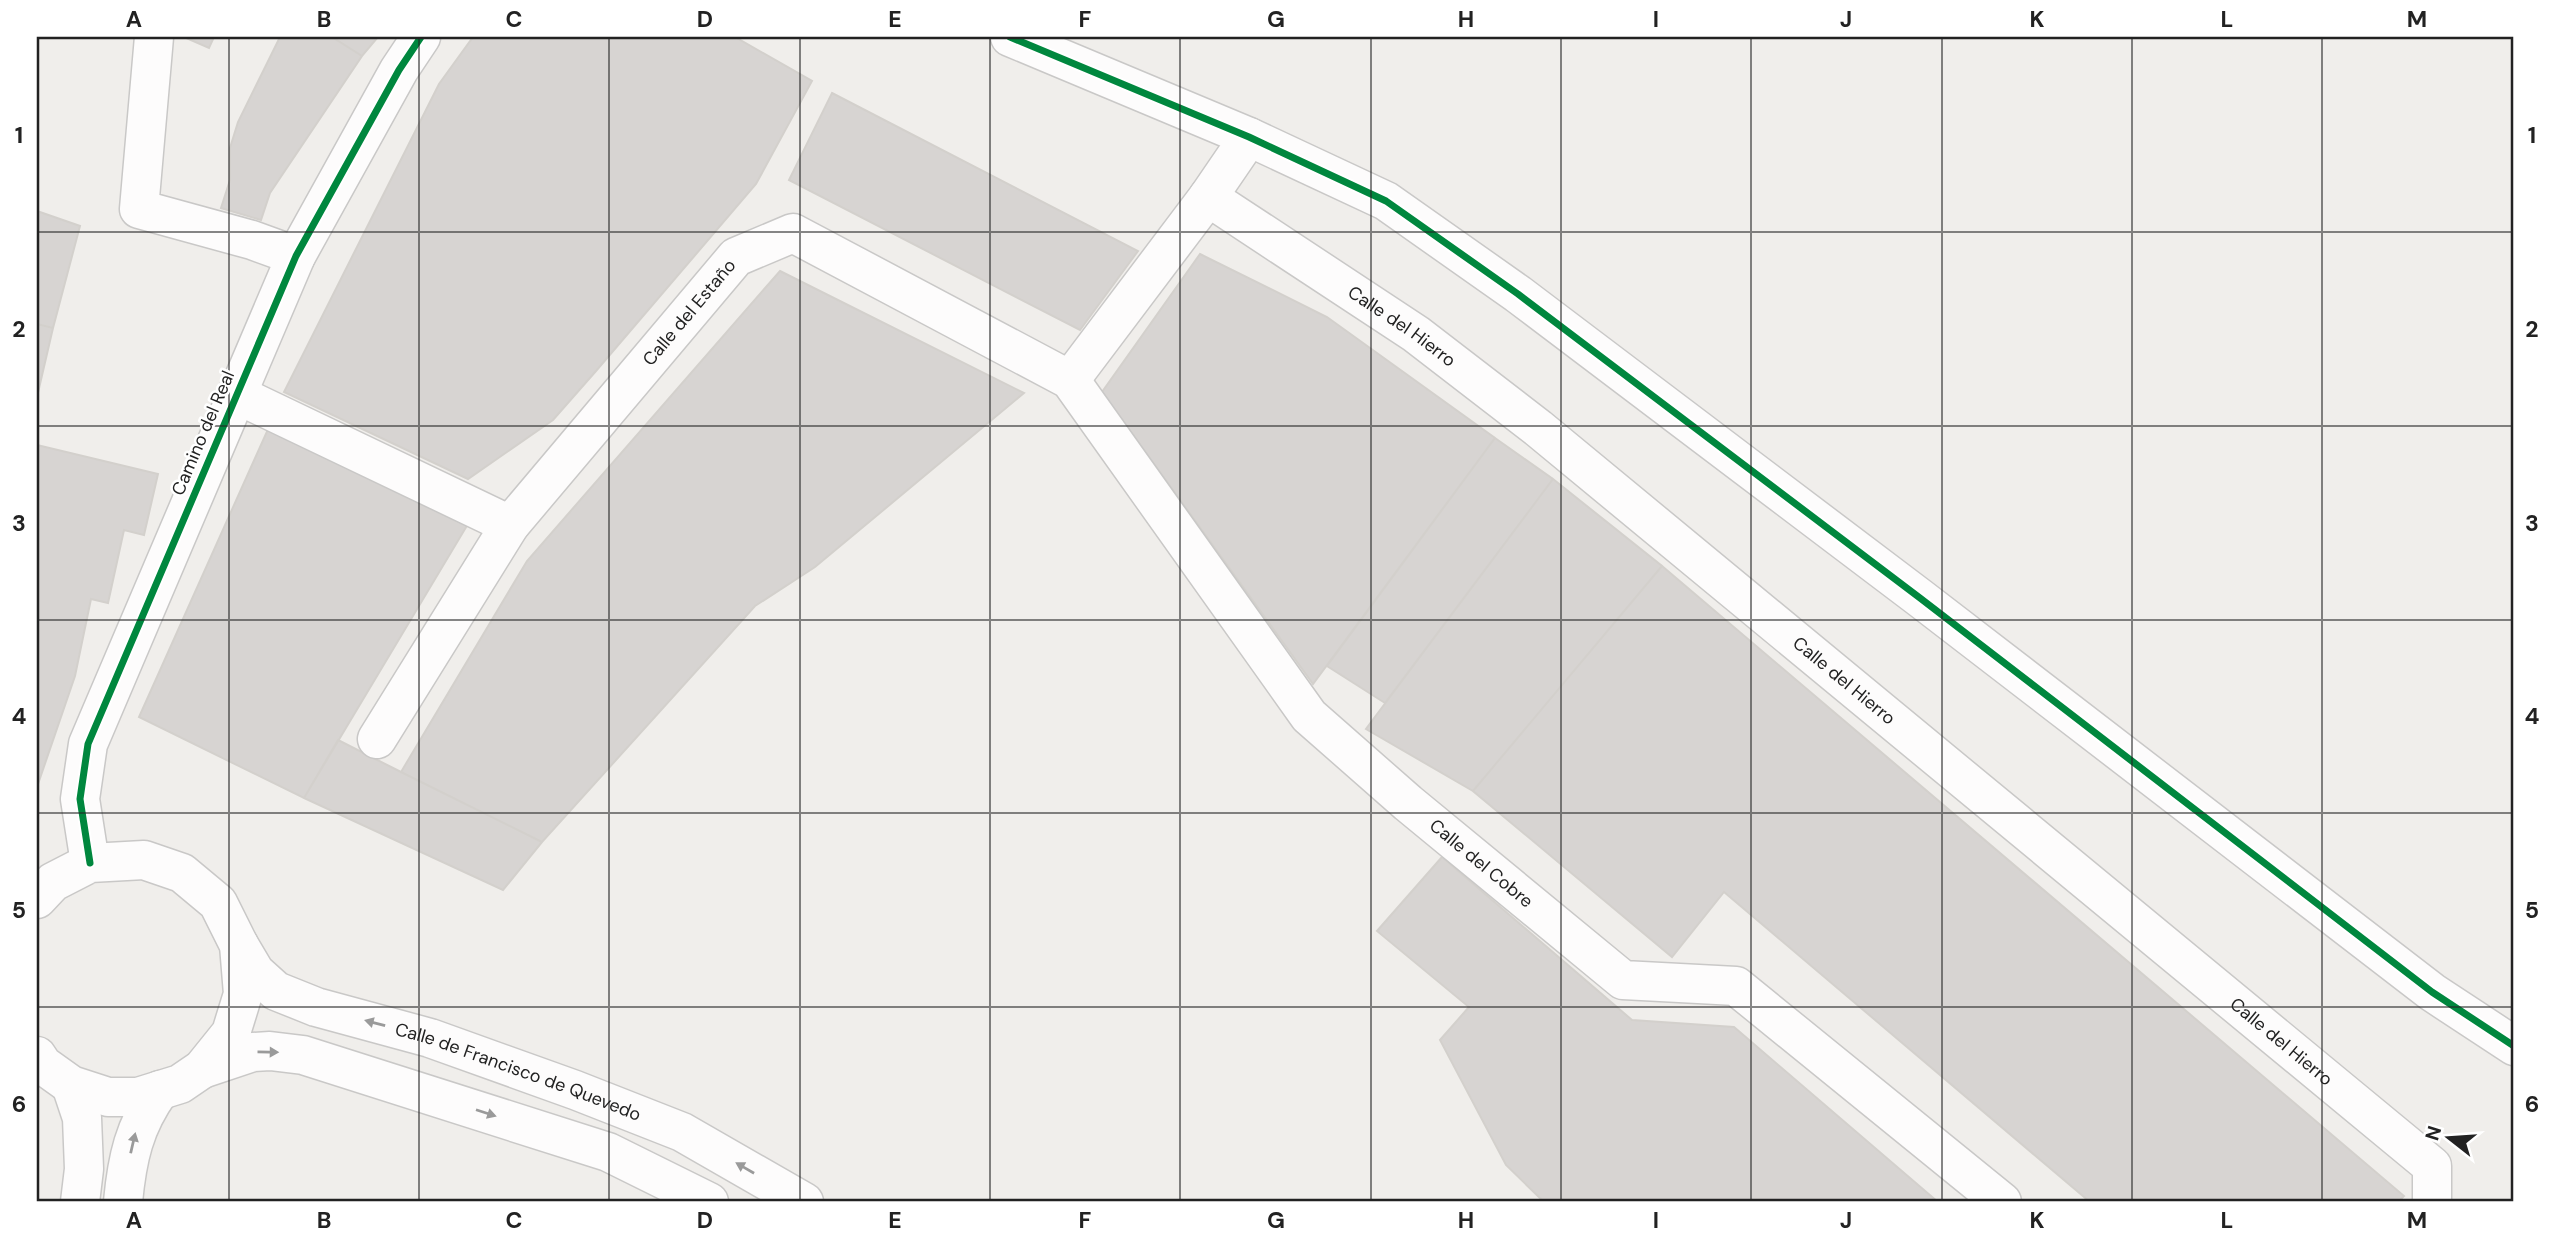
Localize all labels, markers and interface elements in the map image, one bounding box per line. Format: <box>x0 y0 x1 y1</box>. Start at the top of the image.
text: A <box>126 4 142 34</box>
text: B <box>317 4 331 34</box>
text: C <box>506 4 522 34</box>
text: D <box>697 4 713 34</box>
text: E <box>888 4 902 34</box>
text: F <box>1079 4 1092 34</box>
text: G <box>1267 4 1285 34</box>
text: H <box>1458 4 1474 34</box>
text: I <box>1653 4 1659 34</box>
text: J <box>1840 4 1852 34</box>
text: K <box>2029 4 2045 34</box>
text: L <box>2221 4 2233 34</box>
text: M <box>2407 4 2427 34</box>
text: 1 <box>15 120 23 150</box>
text: 1 <box>2528 120 2536 150</box>
street label: Calle del Estaño <box>637 254 741 371</box>
street label: Calle del Hierro <box>1343 280 1461 372</box>
text: 2 <box>12 314 26 344</box>
text: 2 <box>2525 314 2539 344</box>
street label: Camino del Real <box>166 367 240 499</box>
text: 3 <box>12 508 26 538</box>
text: 3 <box>2525 508 2539 538</box>
street label: Calle del Hierro <box>1788 631 1901 730</box>
text: 4 <box>12 701 27 731</box>
text: 4 <box>2525 701 2540 731</box>
street label: Calle del Cobre <box>1424 814 1538 913</box>
text: 5 <box>12 895 26 925</box>
text: 5 <box>2525 895 2539 925</box>
street label: Calle del Hierro <box>2225 992 2338 1091</box>
one-way arrow <box>363 1017 385 1028</box>
street label: Calle de Francisco de Quevedo <box>392 1017 644 1127</box>
one-way arrow <box>257 1046 279 1057</box>
text: 6 <box>12 1089 26 1119</box>
text: 6 <box>2525 1089 2539 1119</box>
north arrow <box>2414 1102 2484 1172</box>
one-way arrow <box>476 1109 497 1119</box>
text: N <box>2419 1123 2447 1143</box>
one-way arrow <box>128 1132 139 1154</box>
one-way arrow <box>735 1162 755 1174</box>
text: A <box>126 1205 142 1235</box>
text: B <box>317 1205 331 1235</box>
text: C <box>506 1205 522 1235</box>
text: D <box>697 1205 713 1235</box>
text: E <box>888 1205 902 1235</box>
text: F <box>1079 1205 1092 1235</box>
text: G <box>1267 1205 1285 1235</box>
text: H <box>1458 1205 1474 1235</box>
text: I <box>1653 1205 1659 1235</box>
text: J <box>1840 1205 1852 1235</box>
text: K <box>2029 1205 2045 1235</box>
text: L <box>2221 1205 2233 1235</box>
text: M <box>2407 1205 2427 1235</box>

